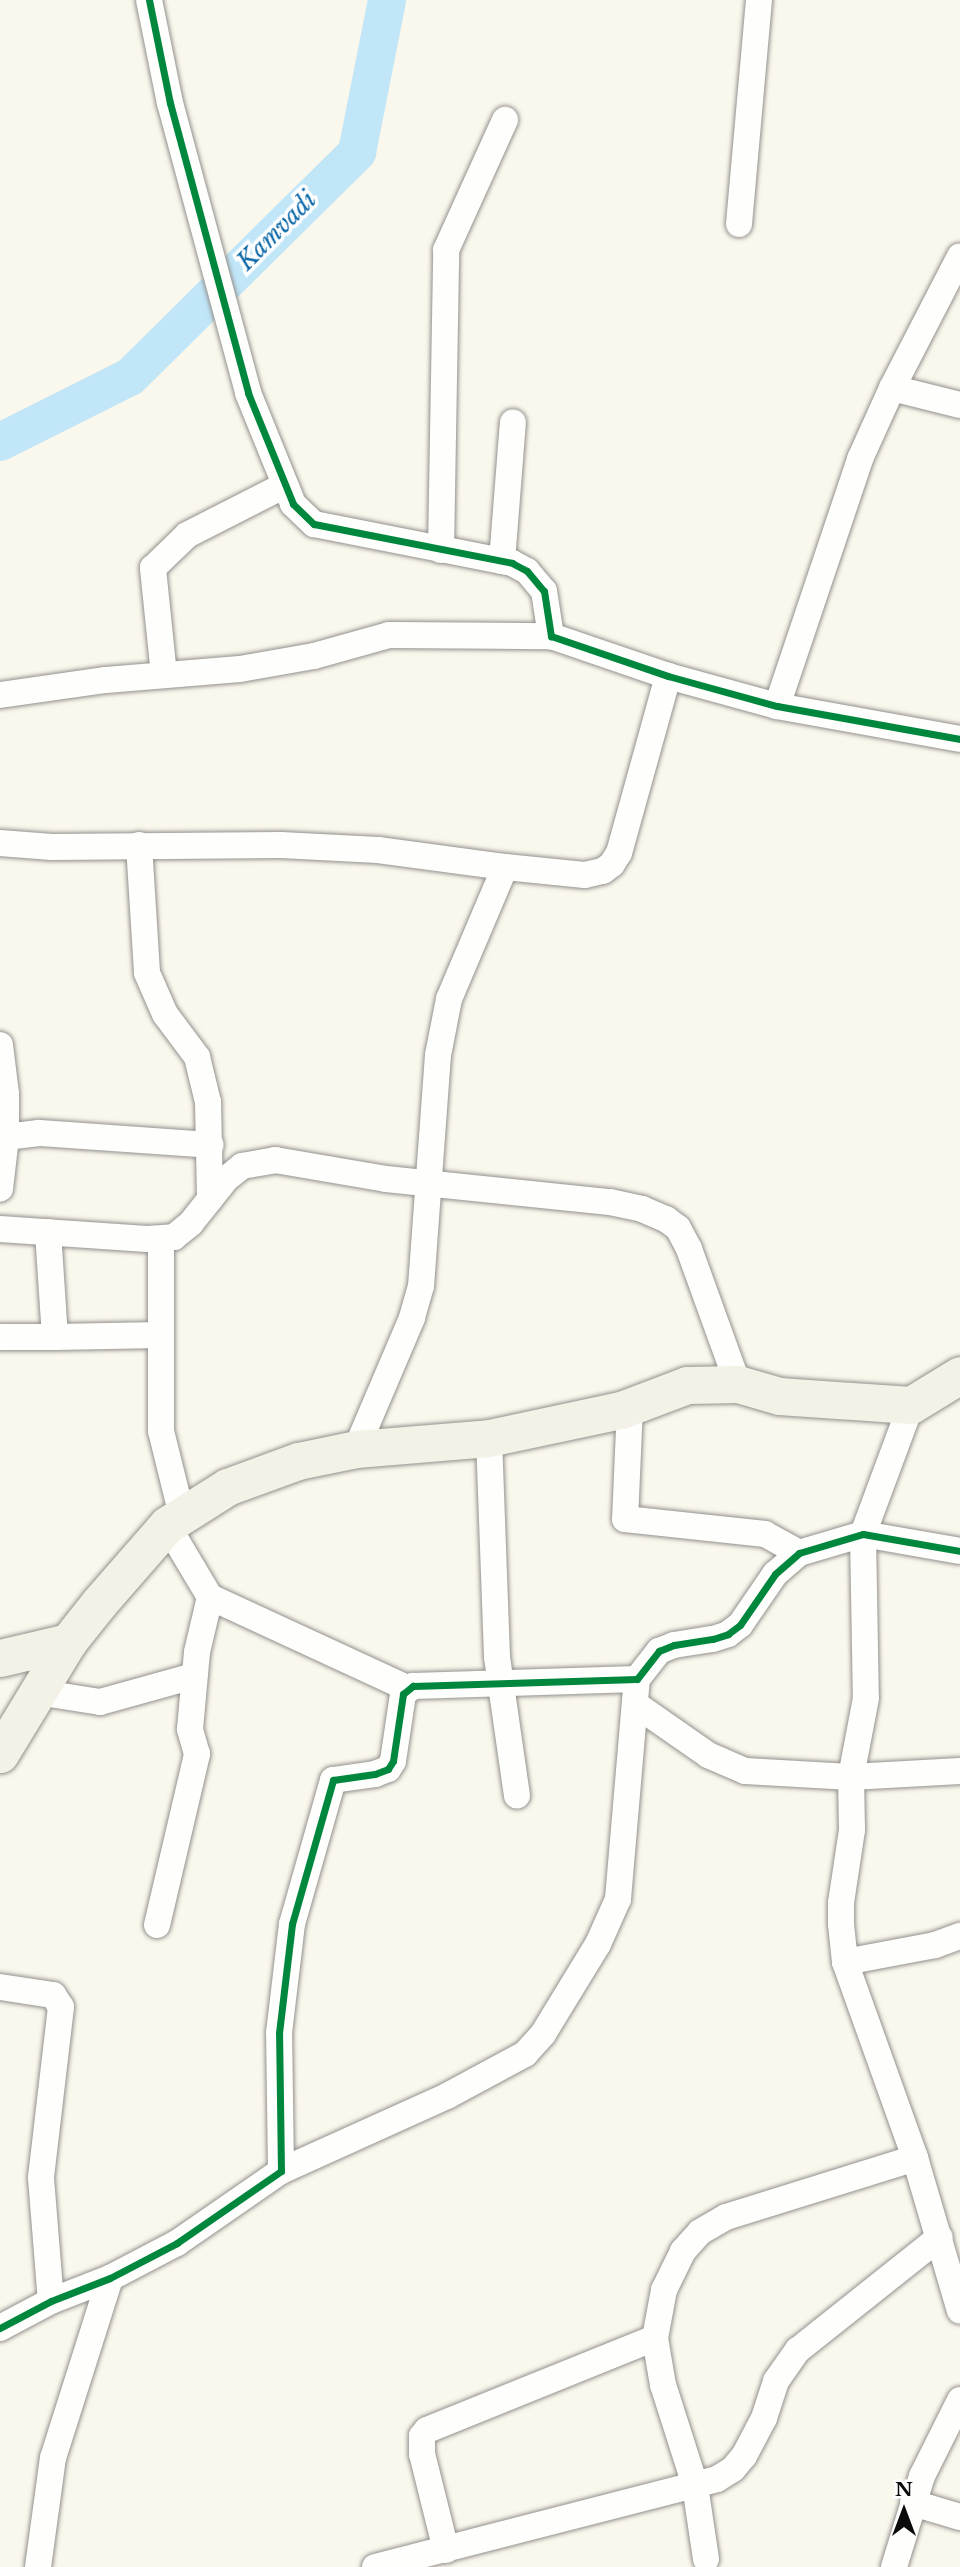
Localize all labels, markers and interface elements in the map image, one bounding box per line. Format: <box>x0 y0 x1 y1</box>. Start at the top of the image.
water label: Kamvadi <box>232 186 322 276</box>
north arrow <box>869 2476 939 2546</box>
text: N <box>895 2478 913 2501</box>

